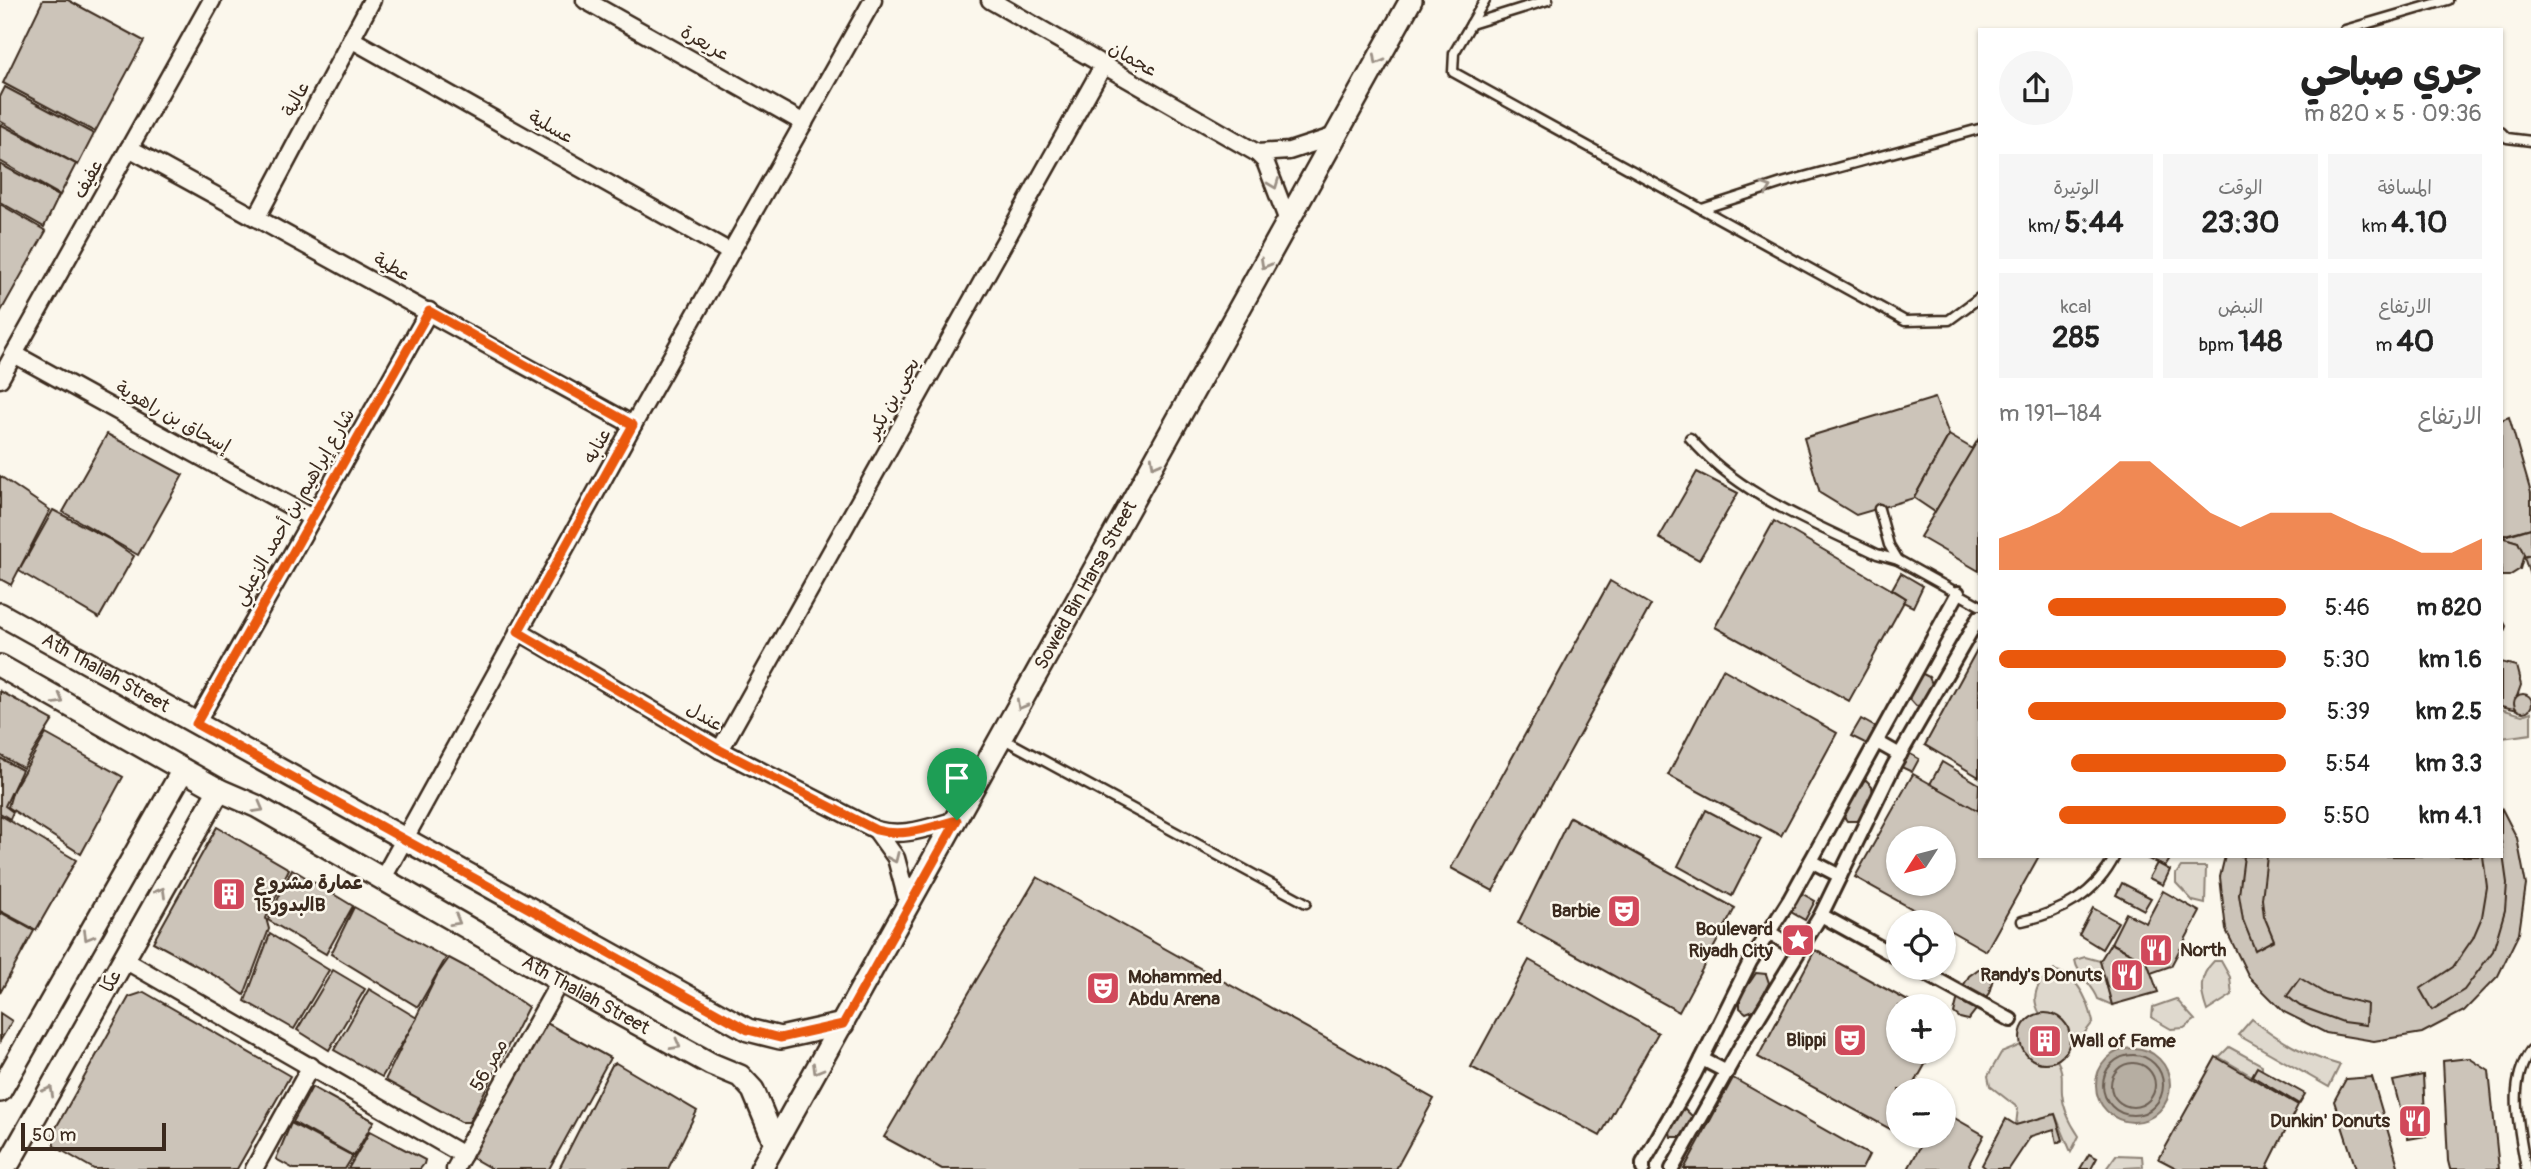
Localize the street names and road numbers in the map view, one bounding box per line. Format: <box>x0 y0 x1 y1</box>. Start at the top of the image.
street label: عريعرة <box>676 20 734 66</box>
street label: عجمان <box>1104 36 1162 82</box>
street label: عالية <box>277 77 315 121</box>
street label: عسلية <box>524 105 578 149</box>
street label: عفيف <box>67 155 109 203</box>
street label: عطية <box>369 247 415 287</box>
street label: يحيى بن بكير <box>860 353 925 445</box>
street label: إسحاق بن راهوية <box>111 376 235 459</box>
street label: شارع إبراهيم بن أحمد الزعبلي <box>228 404 364 612</box>
street label: عنابه <box>578 424 616 468</box>
street label: Soweid Bin Harsa Street <box>1029 496 1142 674</box>
street label: Ath Thaliah Street <box>38 628 174 718</box>
street label: عندل <box>682 697 728 737</box>
street label: Ath Thaliah Street <box>517 950 654 1040</box>
street label: عكا <box>95 965 127 997</box>
street label: ممر 56 <box>465 1035 513 1095</box>

